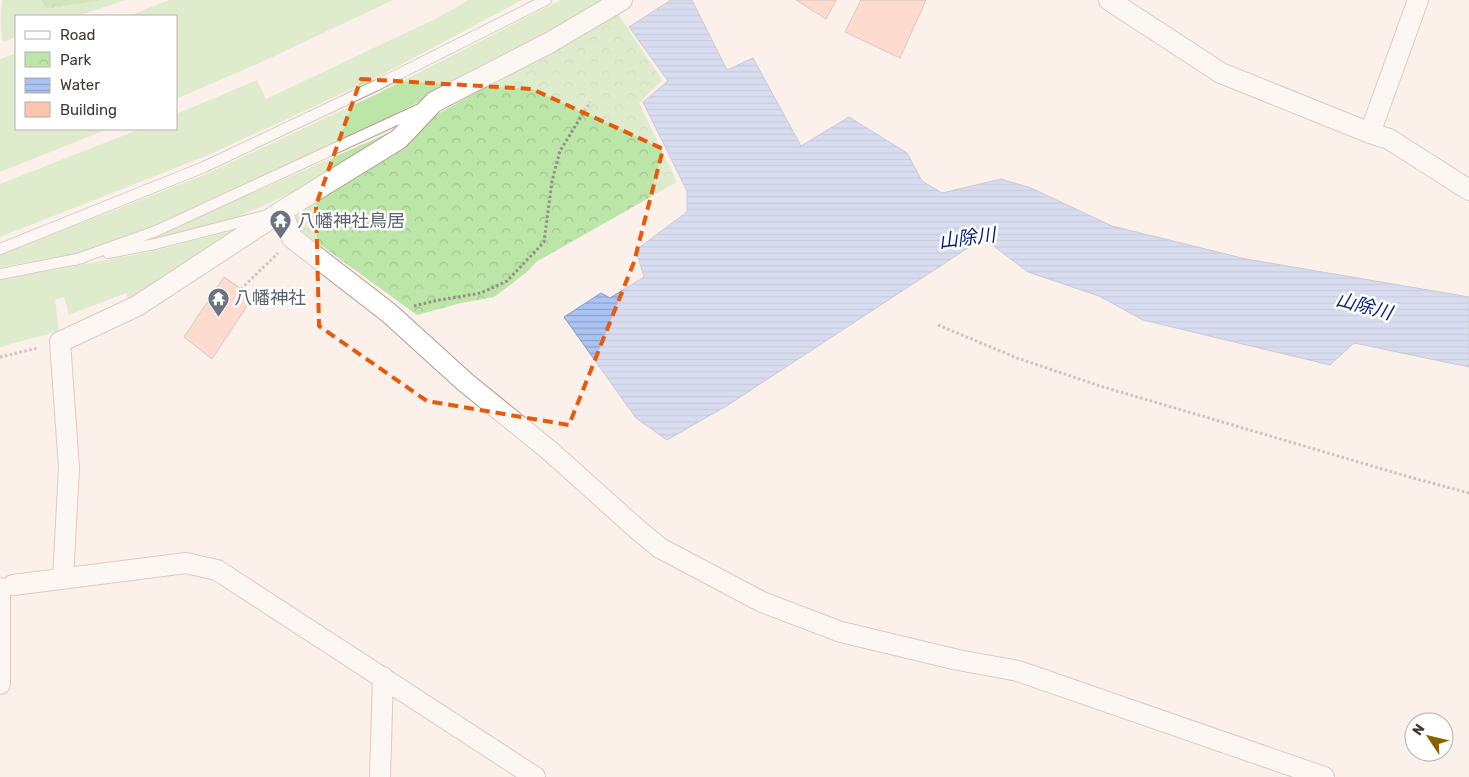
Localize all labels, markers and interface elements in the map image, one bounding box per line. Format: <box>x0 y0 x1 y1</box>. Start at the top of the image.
legend <box>15 15 178 130</box>
text: Road <box>60 26 96 44</box>
text: Park <box>60 51 91 69</box>
text: Water <box>60 76 100 94</box>
text: Building <box>60 101 117 119</box>
temple icon: 八幡神社鳥居 <box>269 209 293 240</box>
place label: 八幡神社鳥居 <box>297 210 405 232</box>
water label: 山除川 <box>937 223 999 253</box>
temple icon: 八幡神社 <box>206 286 230 317</box>
place label: 八幡神社 <box>234 287 306 309</box>
water label: 山除川 <box>1333 288 1396 325</box>
north arrow <box>1404 712 1454 762</box>
text: N <box>1409 721 1429 739</box>

